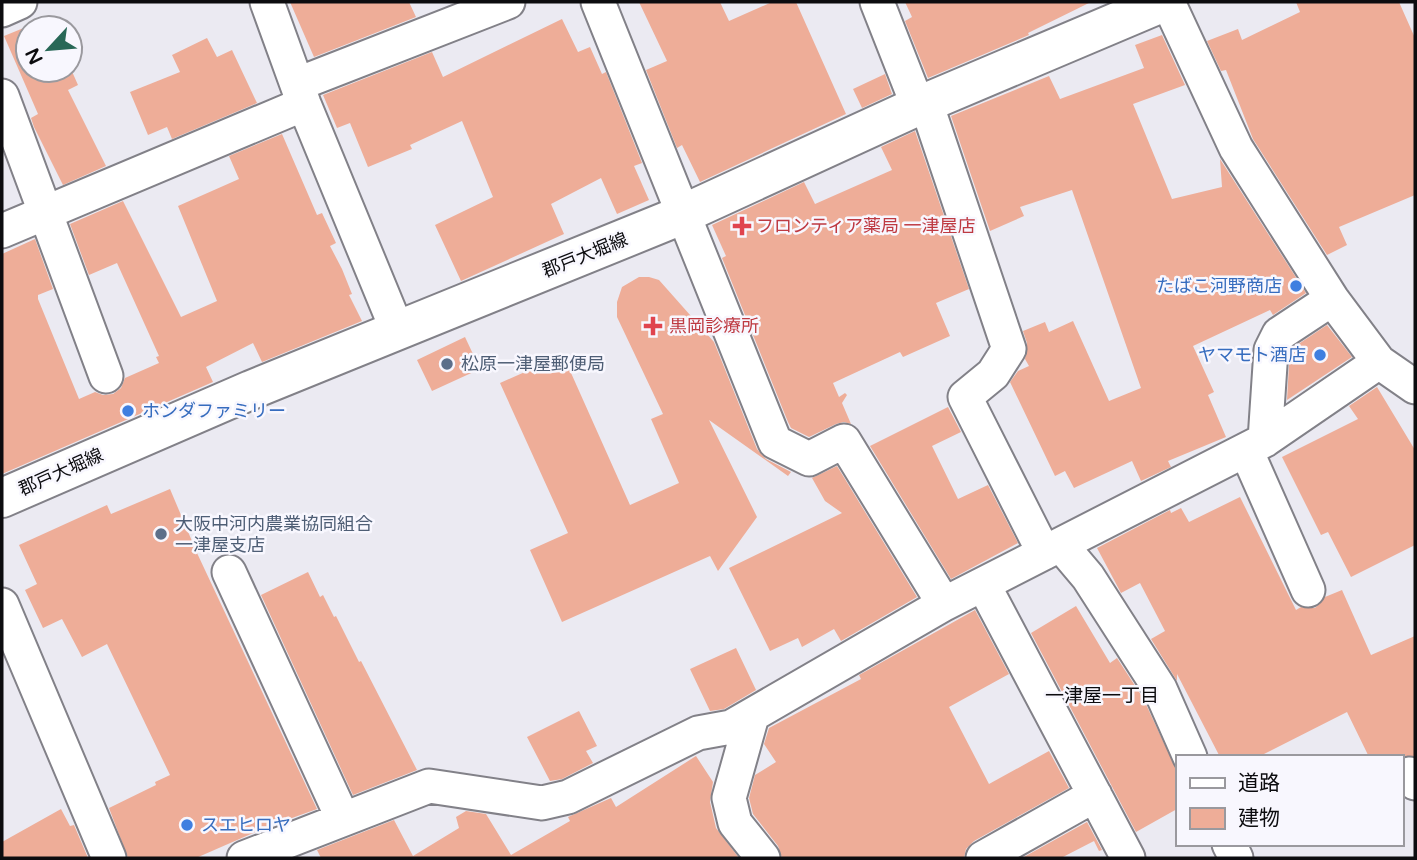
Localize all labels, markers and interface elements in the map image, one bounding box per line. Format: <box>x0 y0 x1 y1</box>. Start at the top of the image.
north arrow <box>14 14 84 84</box>
text: N <box>21 44 48 68</box>
place label: フロンティア薬局 一津屋店 <box>756 215 976 237</box>
marker: フロンティア薬局 一津屋店 <box>734 218 750 234</box>
street label: 郡戸大堀線 <box>539 228 631 282</box>
place label: たばこ河野商店 <box>1156 275 1282 297</box>
marker: たばこ河野商店 <box>1288 278 1304 294</box>
place label: 黒岡診療所 <box>669 315 759 337</box>
marker: 黒岡診療所 <box>643 316 663 336</box>
place label: ヤマモト酒店 <box>1198 344 1306 366</box>
marker: ヤマモト酒店 <box>1312 347 1328 363</box>
place label: 松原一津屋郵便局 <box>461 353 605 375</box>
marker: 松原一津屋郵便局 <box>439 356 455 372</box>
place label: ホンダファミリー <box>142 400 286 422</box>
marker: ホンダファミリー <box>120 403 136 419</box>
street label: 郡戸大堀線 <box>15 444 107 500</box>
place label: 大阪中河内農業協同組合 一津屋支店 <box>175 513 373 556</box>
marker: 大阪中河内農業協同組合 一津屋支店 <box>153 526 169 542</box>
district label: 一津屋一丁目 <box>1045 685 1159 707</box>
legend <box>1176 755 1403 846</box>
text: 道路 <box>1238 771 1280 796</box>
text: 建物 <box>1238 806 1280 831</box>
place label: スエヒロヤ <box>201 814 291 836</box>
marker: スエヒロヤ <box>179 817 195 833</box>

